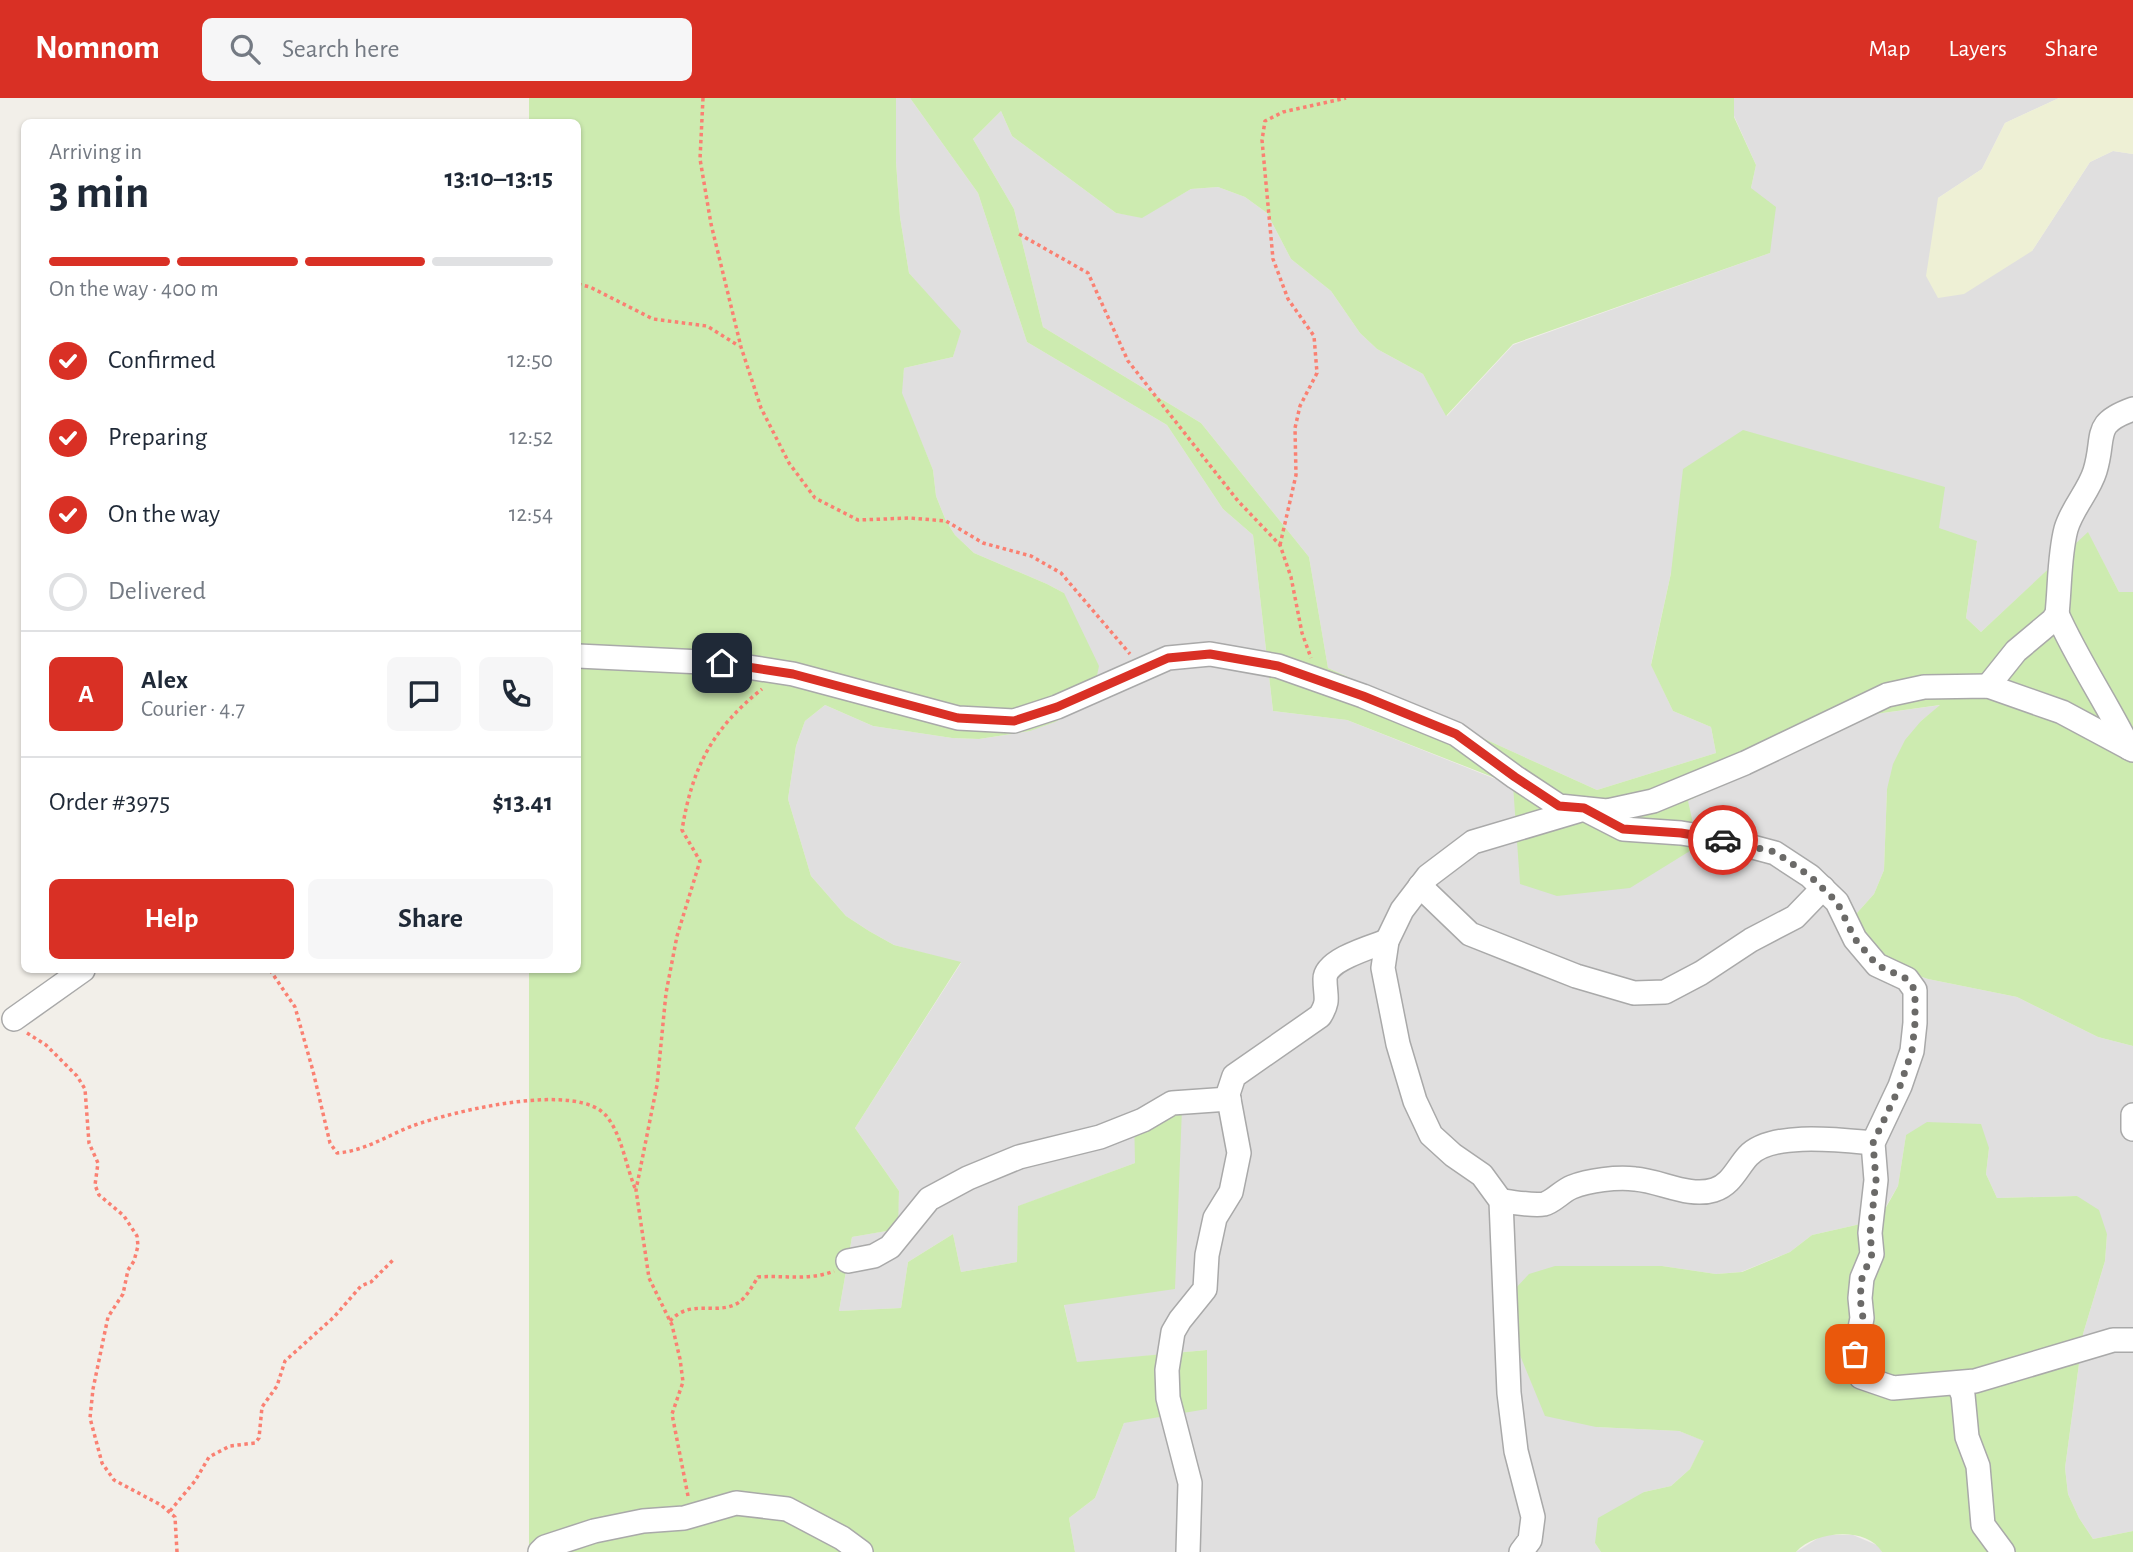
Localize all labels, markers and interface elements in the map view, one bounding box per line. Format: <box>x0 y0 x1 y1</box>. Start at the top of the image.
search box <box>202 18 692 81</box>
icon: search <box>226 30 264 68</box>
text: Nomnom <box>35 32 160 65</box>
text: Search here <box>282 36 400 62</box>
text: Map <box>1868 37 1910 61</box>
text: Layers <box>1948 37 2007 61</box>
text: Share <box>2045 37 2098 61</box>
text: Arriving in <box>49 141 142 164</box>
text: 13:10–13:15 <box>444 165 553 191</box>
text: 3 min <box>49 170 149 216</box>
text: On the way · 400 m <box>49 278 219 301</box>
icon: check <box>49 342 87 380</box>
text: Confirmed <box>108 347 216 373</box>
text: 12:50 <box>508 349 553 372</box>
icon: check <box>49 419 87 457</box>
text: Preparing <box>108 424 207 450</box>
text: 12:52 <box>509 426 553 449</box>
icon: check <box>49 496 87 534</box>
text: On the way <box>108 501 220 527</box>
text: 12:54 <box>509 503 553 526</box>
text: Delivered <box>108 578 206 604</box>
pin <box>692 633 752 693</box>
icon: home <box>703 644 741 682</box>
button: chat <box>387 657 461 731</box>
button: phone <box>479 657 553 731</box>
text: Alex <box>141 667 188 693</box>
text: A <box>78 681 94 707</box>
text: Courier · 4.7 <box>141 698 245 721</box>
text: Order #3975 <box>49 789 170 815</box>
text: $13.41 <box>492 789 553 815</box>
courier <box>1688 805 1758 875</box>
icon: car <box>1704 821 1742 859</box>
button: Help <box>49 879 294 959</box>
button: Share <box>308 879 553 959</box>
pin <box>1825 1324 1885 1384</box>
icon: bag <box>1836 1335 1874 1373</box>

